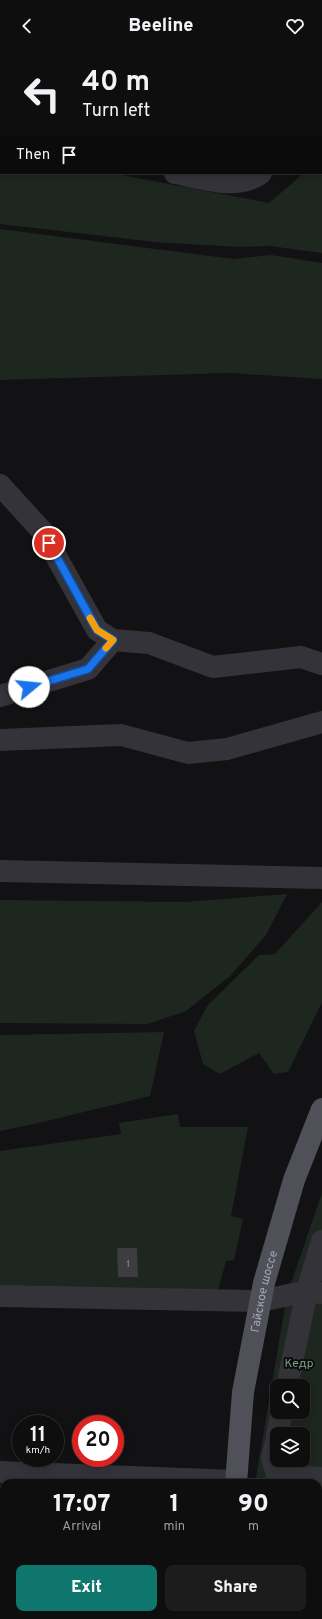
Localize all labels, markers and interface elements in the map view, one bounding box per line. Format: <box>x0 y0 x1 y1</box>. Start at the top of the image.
icon: back <box>16 15 38 37</box>
text: Beeline <box>128 15 194 38</box>
icon: heart <box>284 15 306 37</box>
text: 40 m <box>82 65 150 101</box>
icon: left <box>16 68 68 120</box>
text: Turn left <box>82 100 150 123</box>
icon: arrive <box>58 144 80 166</box>
text: Then <box>16 146 50 165</box>
pin <box>32 526 66 560</box>
icon: arrive <box>38 532 60 554</box>
position arrow <box>8 666 50 708</box>
street label: Гайское шоссе <box>248 1249 282 1334</box>
house number: 1 <box>126 1258 130 1271</box>
park label: Кедр <box>285 1356 314 1372</box>
map controls <box>270 1379 310 1467</box>
button: search <box>270 1379 310 1419</box>
speed limit sign: 20 <box>72 1415 124 1467</box>
text: 11 <box>30 1423 46 1449</box>
button: layers <box>270 1427 310 1467</box>
text: km/h <box>26 1444 50 1457</box>
text: 17:07 <box>53 1490 111 1520</box>
text: 1 <box>169 1490 179 1520</box>
text: 90 <box>238 1490 269 1520</box>
text: Arrival <box>62 1519 101 1535</box>
text: min <box>163 1519 185 1535</box>
text: m <box>248 1519 259 1535</box>
button: Exit <box>16 1565 157 1611</box>
button: Share <box>165 1565 306 1611</box>

